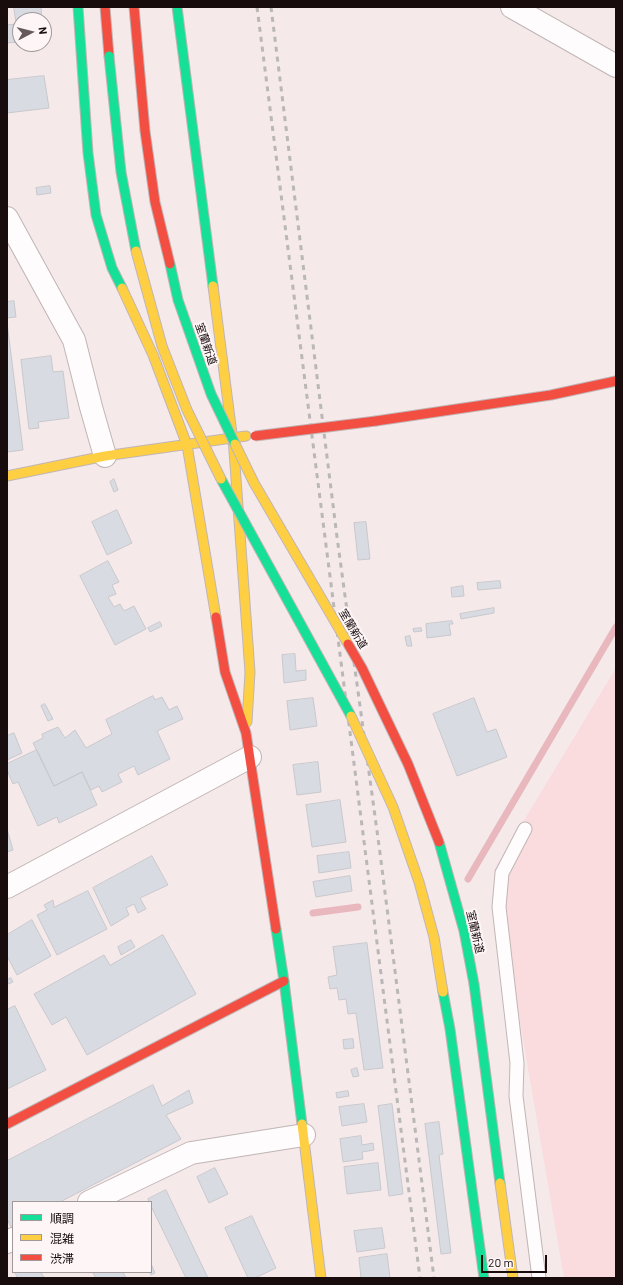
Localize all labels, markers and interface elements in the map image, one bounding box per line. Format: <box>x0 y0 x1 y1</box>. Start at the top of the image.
north arrow <box>12 12 52 52</box>
text: N <box>37 26 50 35</box>
street label: 室蘭新道 <box>193 321 219 367</box>
street label: 室蘭新道 <box>336 607 370 651</box>
street label: 室蘭新道 <box>464 909 486 955</box>
legend <box>12 1201 152 1273</box>
text: 順調 <box>50 1211 74 1225</box>
text: 混雑 <box>50 1231 74 1245</box>
scale bar <box>483 1247 549 1273</box>
text: 渋滞 <box>50 1251 74 1265</box>
text: 20 m <box>488 1255 514 1269</box>

